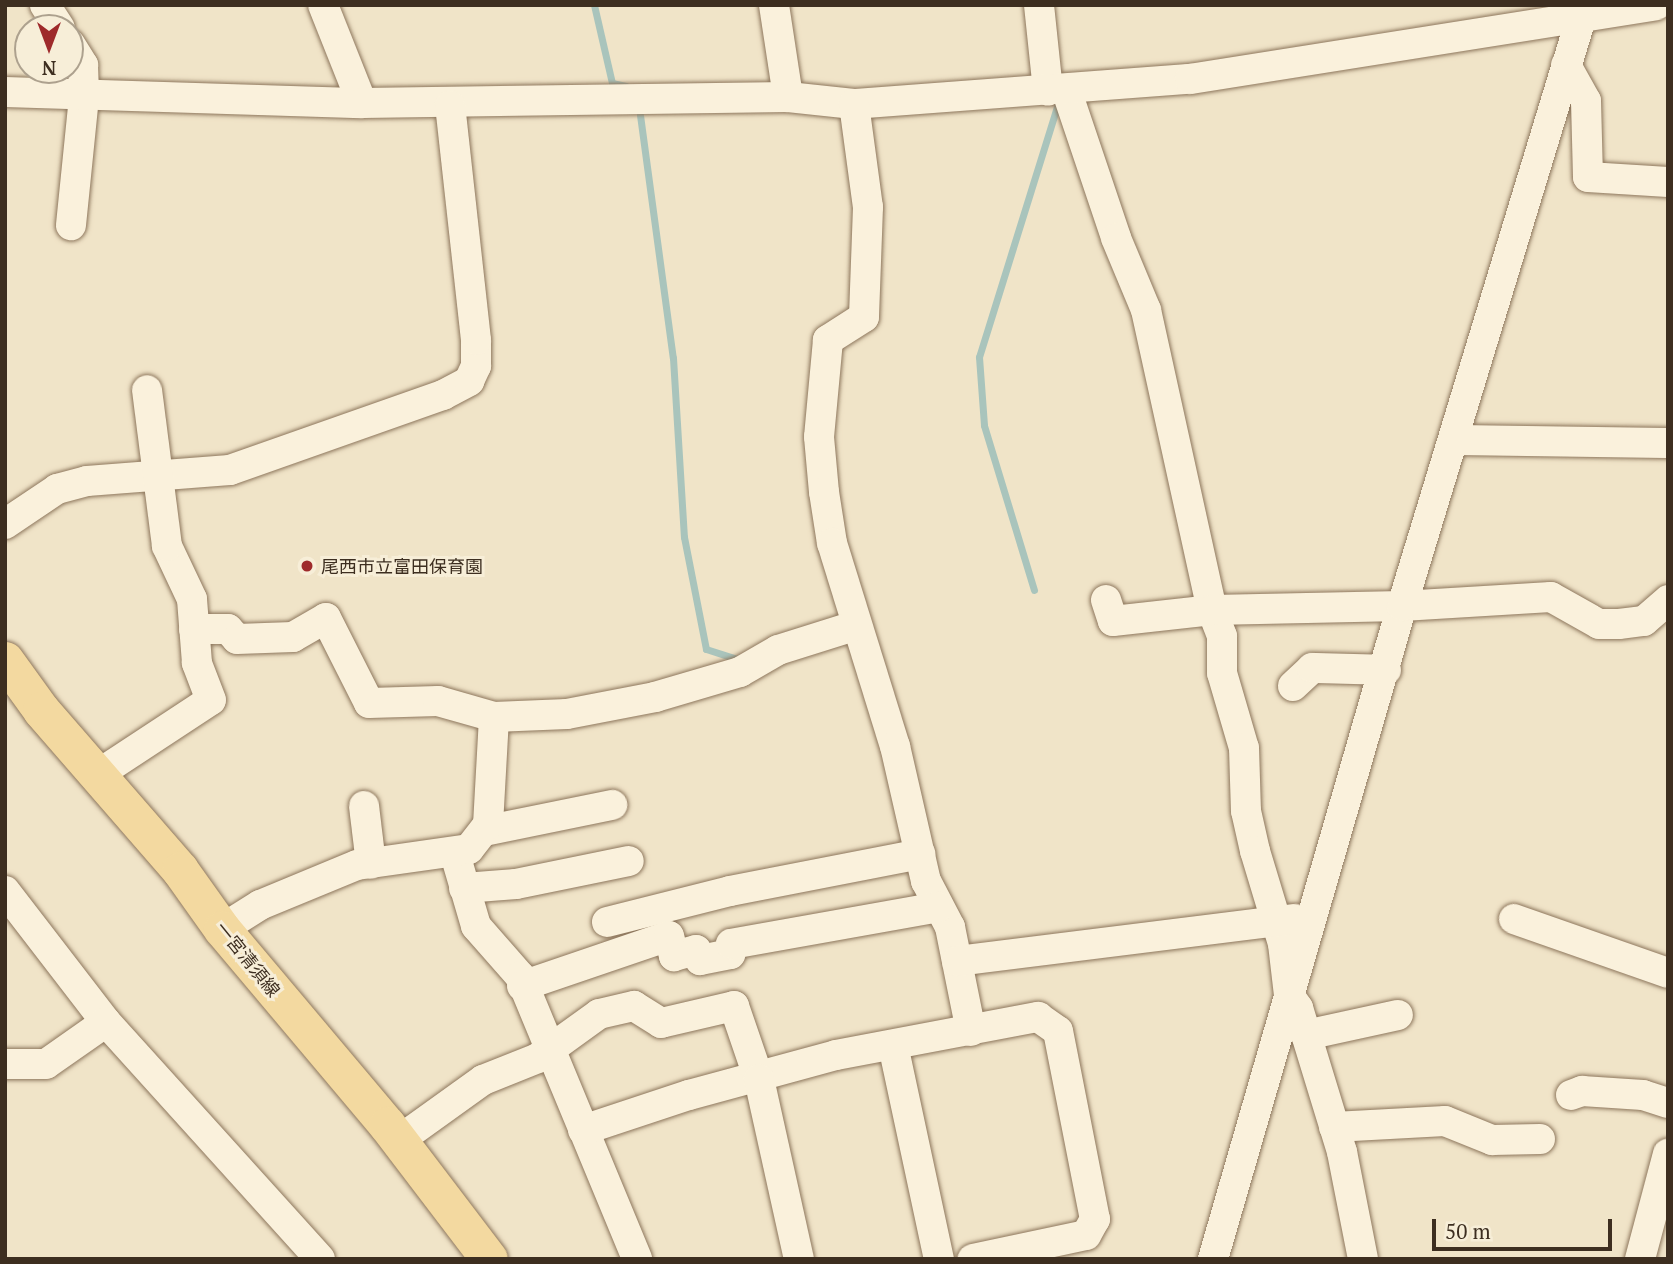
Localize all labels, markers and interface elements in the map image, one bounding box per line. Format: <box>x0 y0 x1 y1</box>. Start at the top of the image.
north arrow <box>14 14 84 84</box>
text: N <box>42 56 56 81</box>
place label: 尾西市立富田保育園 <box>321 555 483 577</box>
marker: 尾西市立富田保育園 <box>299 558 315 574</box>
street label: 一宮清須線 <box>211 917 285 1001</box>
scale bar <box>1435 1204 1615 1248</box>
text: 50 m <box>1445 1217 1491 1245</box>

